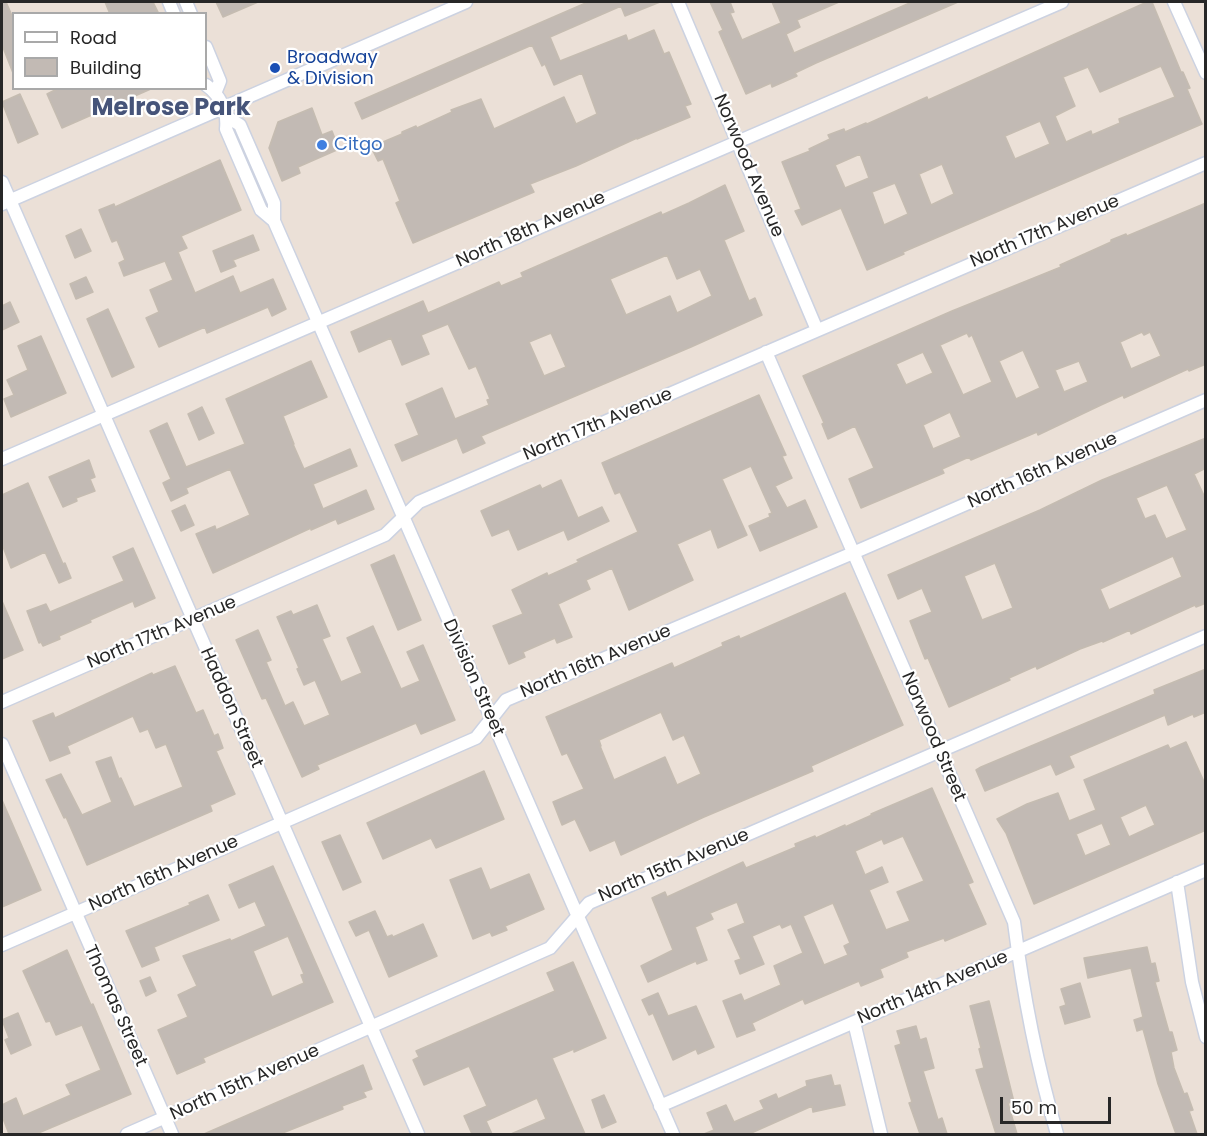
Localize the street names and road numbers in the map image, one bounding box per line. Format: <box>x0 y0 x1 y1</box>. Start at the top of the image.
street label: Norwood Avenue <box>708 91 788 241</box>
street label: North 18th Avenue <box>453 187 609 273</box>
street label: North 17th Avenue <box>967 191 1123 273</box>
street label: North 17th Avenue <box>520 384 676 466</box>
street label: North 16th Avenue <box>965 428 1121 514</box>
street label: North 17th Avenue <box>84 592 240 674</box>
street label: Division Street <box>437 616 509 740</box>
street label: North 16th Avenue <box>517 621 675 703</box>
street label: Haddon Street <box>195 644 267 772</box>
street label: Norwood Street <box>896 669 970 805</box>
street label: North 15th Avenue <box>596 825 752 907</box>
street label: North 16th Avenue <box>86 831 242 917</box>
street label: Thomas Street <box>79 942 151 1070</box>
street label: North 14th Avenue <box>855 947 1011 1029</box>
street label: North 15th Avenue <box>167 1040 323 1126</box>

